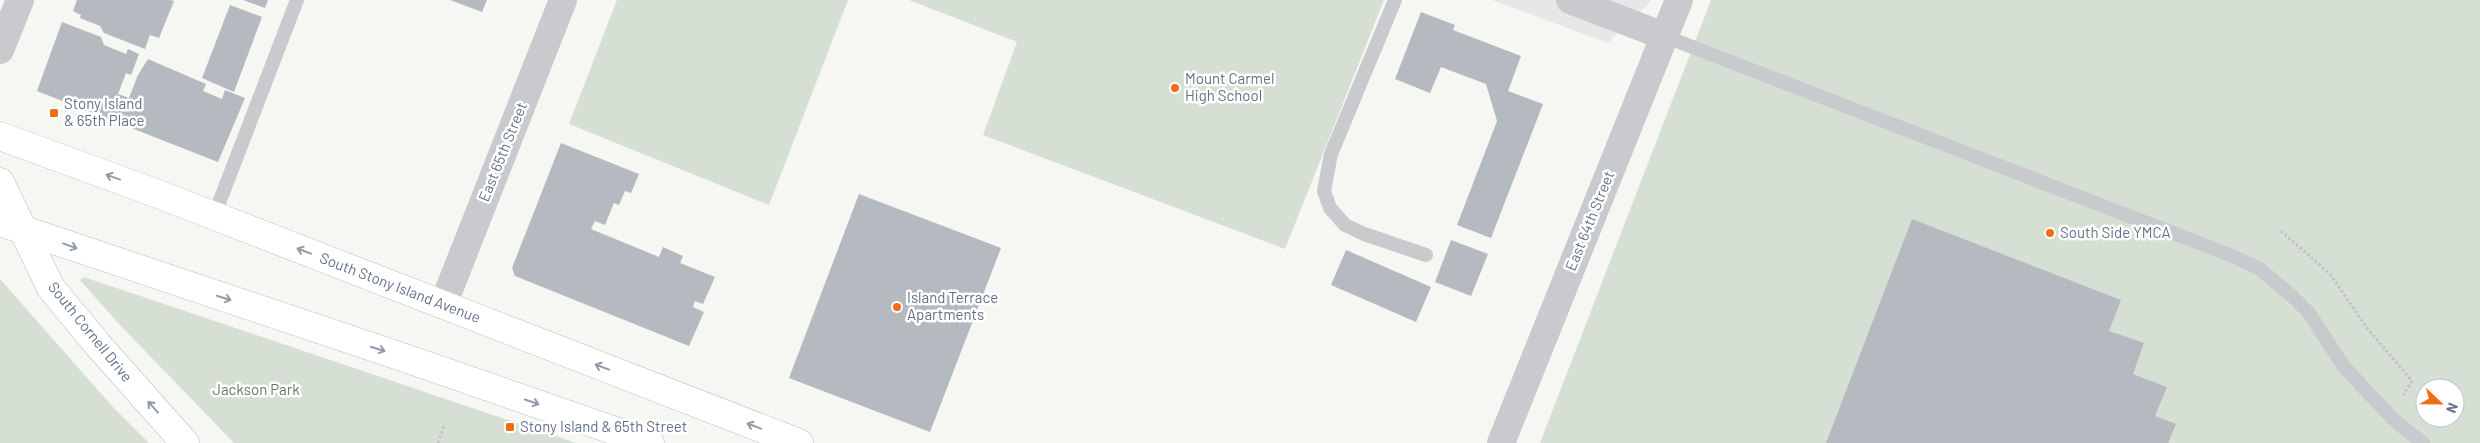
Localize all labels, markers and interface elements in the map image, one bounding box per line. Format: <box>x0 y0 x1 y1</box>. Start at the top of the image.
place label: Mount Carmel High School <box>1185 69 1274 104</box>
marker: Mount Carmel High School <box>1169 82 1181 94</box>
place label: Stony Island & 65th Place <box>64 94 145 129</box>
street label: East 65th Street <box>474 99 530 204</box>
marker: Stony Island & 65th Place <box>48 107 60 119</box>
street label: East 64th Street <box>1561 168 1617 273</box>
one-way arrow <box>105 172 121 181</box>
place label: South Side YMCA <box>2060 223 2171 241</box>
marker: South Side YMCA <box>2044 227 2056 239</box>
one-way arrow <box>62 242 77 251</box>
one-way arrow <box>297 246 312 255</box>
street label: South Stony Island Avenue <box>317 248 483 326</box>
street label: South Cornell Drive <box>45 278 137 385</box>
place label: Island Terrace Apartments <box>907 288 998 323</box>
one-way arrow <box>216 293 232 303</box>
marker: Island Terrace Apartments <box>891 301 903 313</box>
one-way arrow <box>370 345 386 354</box>
one-way arrow <box>595 362 610 371</box>
north arrow <box>2415 378 2465 428</box>
park label: Jackson Park <box>212 380 300 398</box>
one-way arrow <box>524 398 539 407</box>
one-way arrow <box>147 400 159 413</box>
text: N <box>2443 401 2462 416</box>
place label: Stony Island & 65th Street <box>520 417 687 435</box>
one-way arrow <box>747 420 762 430</box>
marker: Stony Island & 65th Street <box>504 421 516 433</box>

